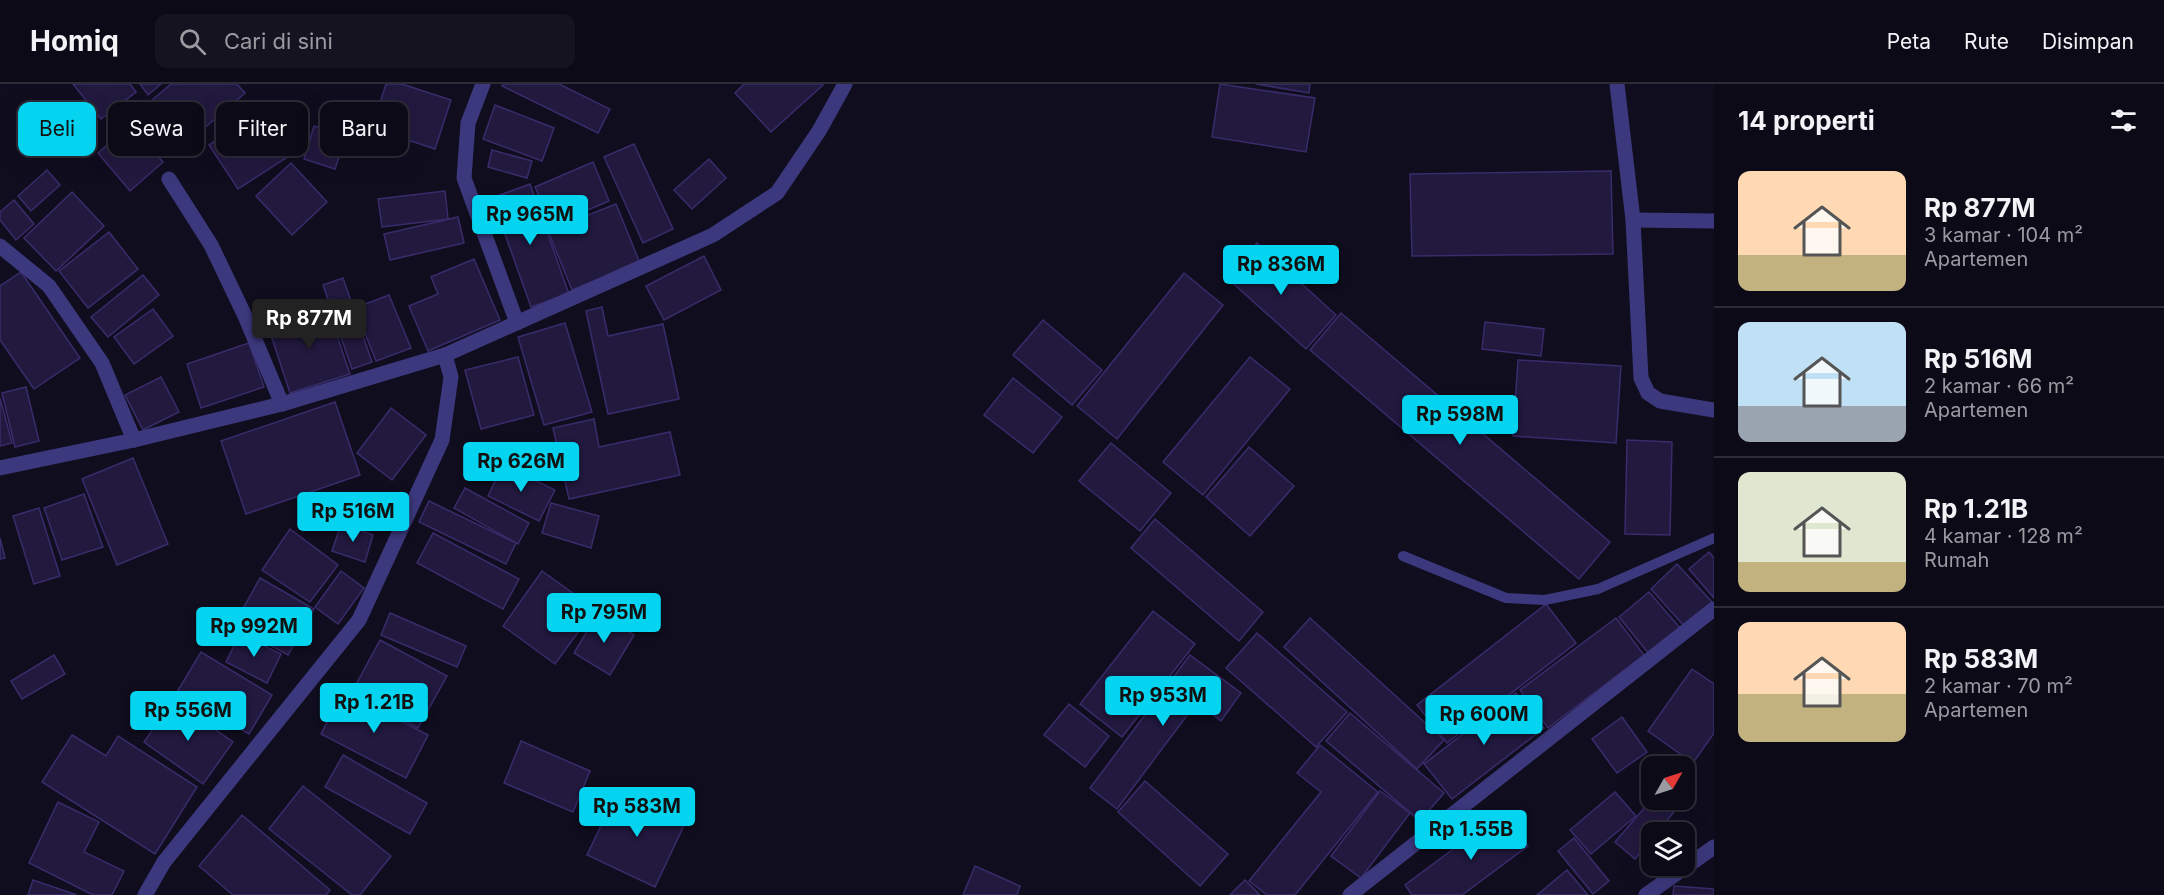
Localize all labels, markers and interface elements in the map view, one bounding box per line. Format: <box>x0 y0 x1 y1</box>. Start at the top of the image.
search box <box>155 14 575 68</box>
text: Homiq <box>30 24 119 58</box>
icon: search <box>176 25 209 58</box>
text: Cari di sini <box>224 28 333 54</box>
text: Peta <box>1887 29 1931 54</box>
text: Rute <box>1964 29 2009 54</box>
text: Disimpan <box>2042 29 2134 54</box>
chip: Beli <box>18 102 96 156</box>
chip: Sewa <box>108 102 204 156</box>
chip: Filter <box>216 102 308 156</box>
chip: Baru <box>320 102 408 156</box>
icon: filters <box>2107 104 2140 137</box>
text: 14 properti <box>1738 105 1875 136</box>
text: Rp 877M <box>1924 192 2036 223</box>
pin: Rp 965M <box>475 195 585 246</box>
icon: home <box>1786 195 1858 267</box>
text: Rp 965M <box>486 202 574 226</box>
text: 3 kamar · 104 m² <box>1924 223 2083 247</box>
pin: Rp 836M <box>1226 245 1336 296</box>
text: Apartemen <box>1924 247 2028 271</box>
text: Rp 836M <box>1237 252 1325 276</box>
pin: Rp 877M <box>254 299 364 350</box>
text: Rp 877M <box>266 306 352 330</box>
text: Rp 516M <box>1924 343 2033 374</box>
icon: home <box>1786 346 1858 418</box>
text: 2 kamar · 66 m² <box>1924 374 2074 398</box>
pin: Rp 598M <box>1405 395 1515 446</box>
text: Apartemen <box>1924 398 2028 422</box>
text: Rp 598M <box>1416 402 1504 426</box>
pin: Rp 626M <box>466 442 576 493</box>
text: Rp 626M <box>477 449 565 473</box>
pin: Rp 516M <box>298 492 408 543</box>
text: Rp 1.21B <box>1924 493 2028 524</box>
icon: home <box>1786 496 1858 568</box>
text: Rp 516M <box>311 499 395 523</box>
text: 4 kamar · 128 m² <box>1924 524 2083 548</box>
text: Rumah <box>1924 548 1989 572</box>
pin: Rp 795M <box>549 593 659 644</box>
text: Rp 795M <box>561 600 647 624</box>
pin: Rp 992M <box>199 607 309 658</box>
text: Rp 992M <box>210 614 298 638</box>
text: Rp 583M <box>1924 643 2038 674</box>
icon: home <box>1786 646 1858 718</box>
text: 2 kamar · 70 m² <box>1924 674 2073 698</box>
pin: Rp 953M <box>1108 676 1218 727</box>
pin: Rp 1.21B <box>312 683 436 734</box>
text: Rp 953M <box>1119 683 1207 707</box>
text: Rp 1.21B <box>334 690 414 714</box>
pin: Rp 556M <box>133 691 243 742</box>
pin: Rp 600M <box>1429 695 1539 746</box>
text: Rp 556M <box>144 698 232 722</box>
text: Apartemen <box>1924 698 2028 722</box>
text: Rp 600M <box>1439 702 1529 726</box>
north arrow <box>1641 756 1695 810</box>
map controls <box>1641 756 1695 876</box>
pin: Rp 583M <box>582 787 692 838</box>
text: Rp 583M <box>593 794 681 818</box>
pin: Rp 1.55B <box>1409 810 1533 861</box>
text: Rp 1.55B <box>1429 817 1513 841</box>
button: layers <box>1641 822 1695 876</box>

